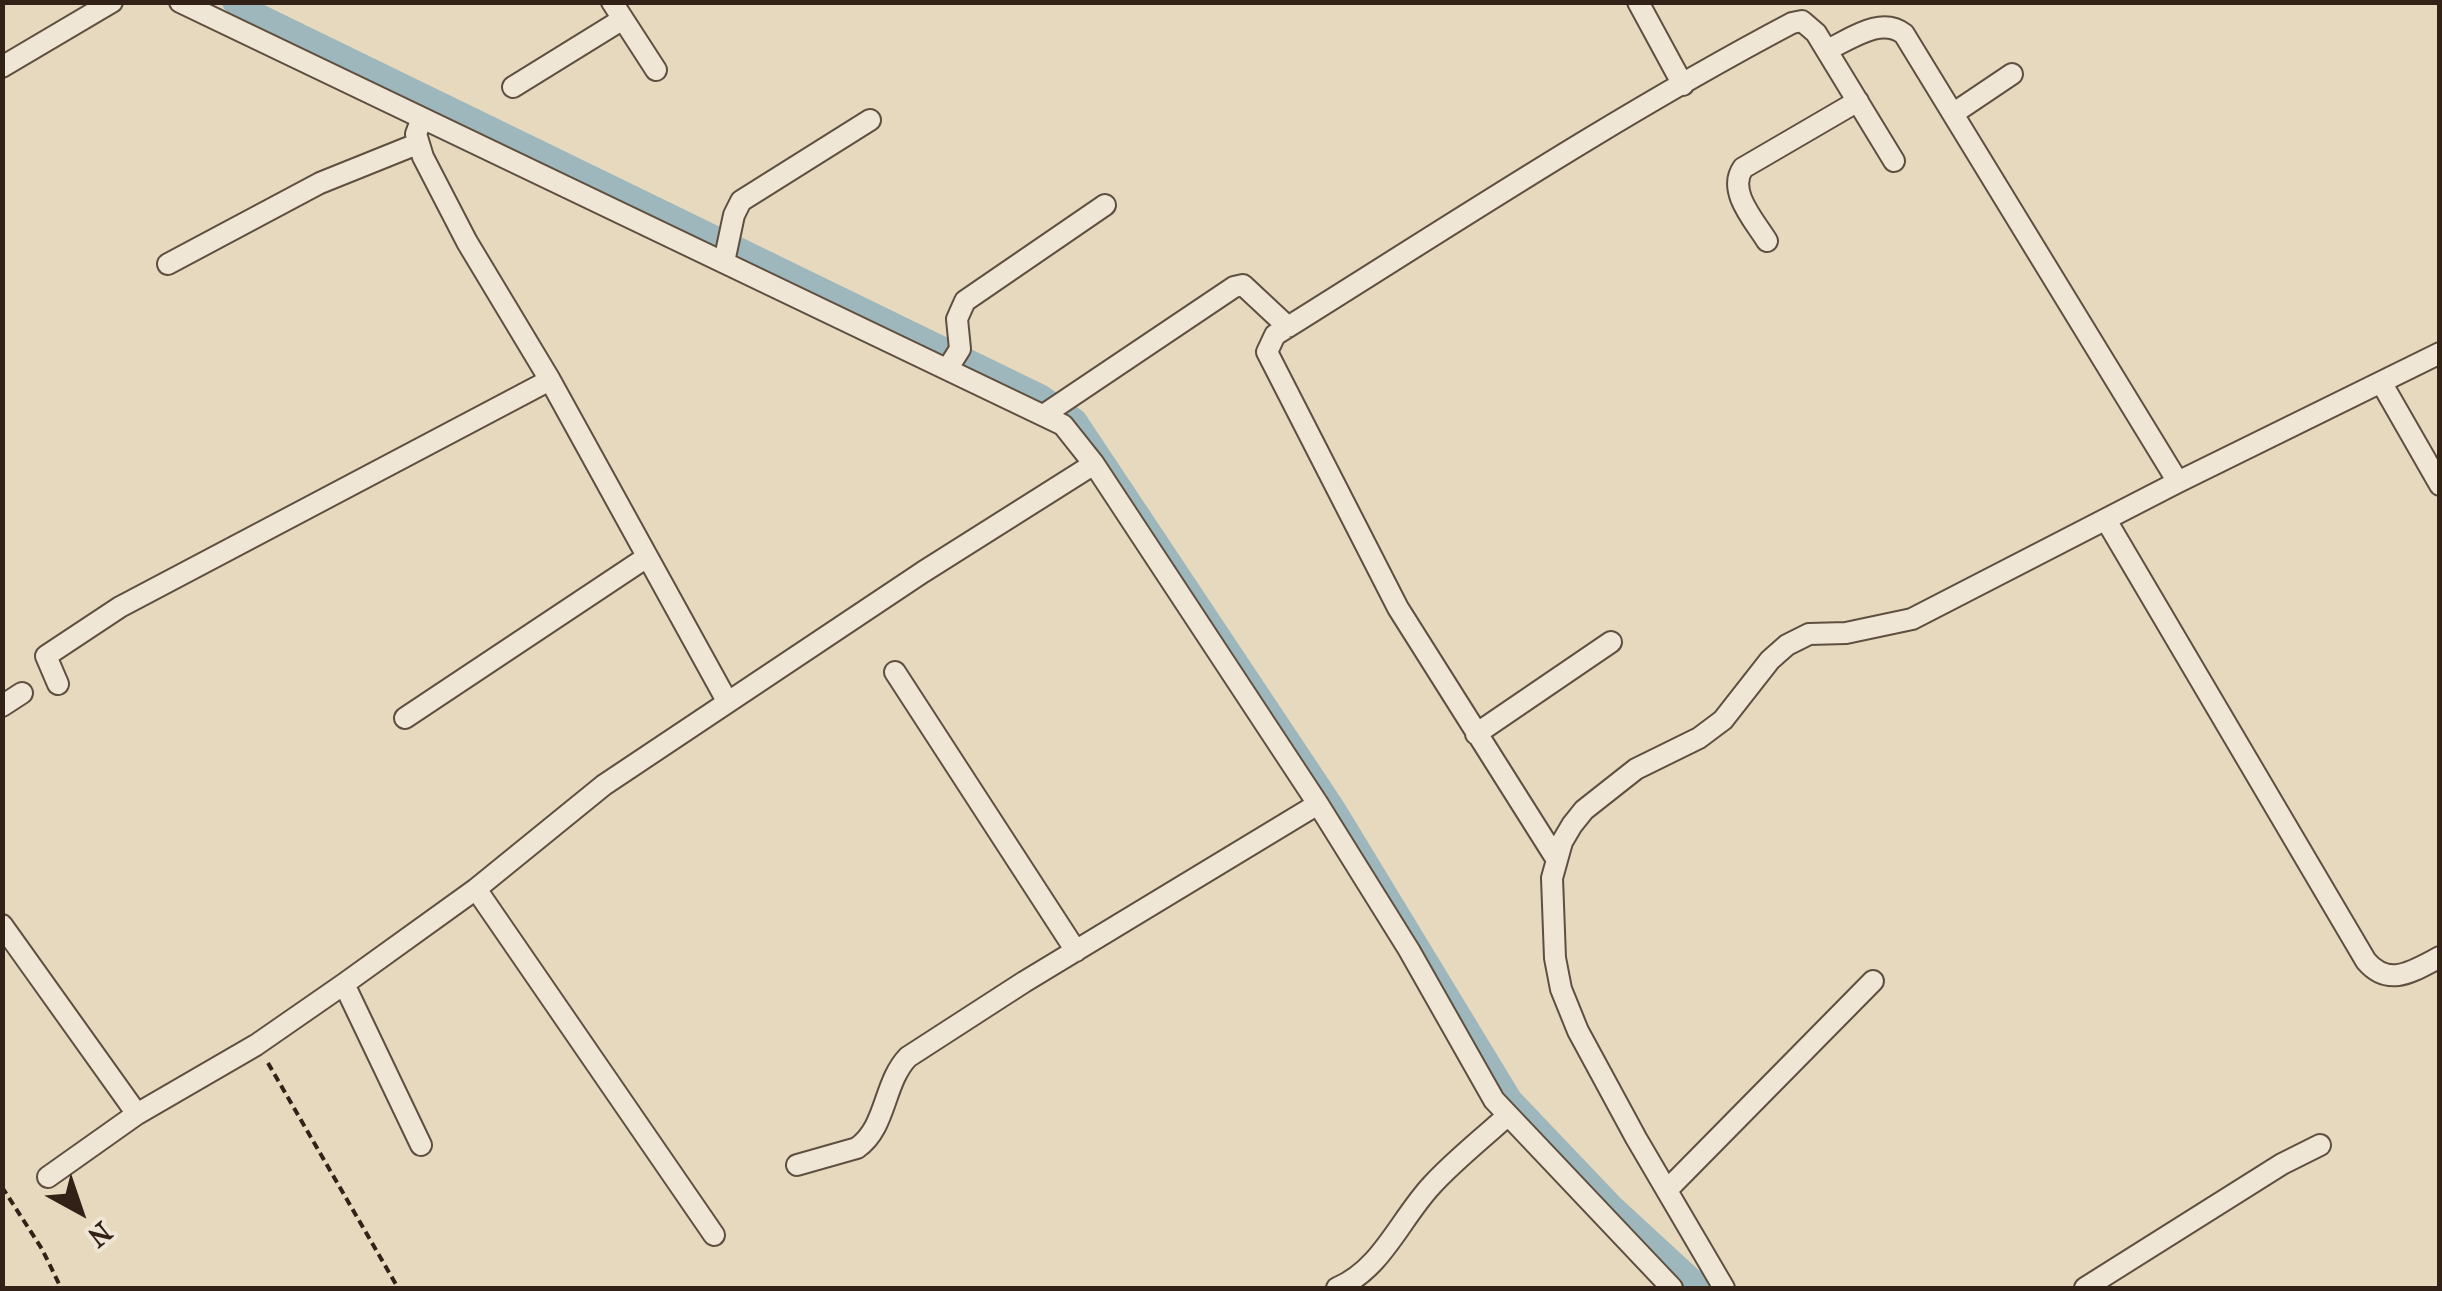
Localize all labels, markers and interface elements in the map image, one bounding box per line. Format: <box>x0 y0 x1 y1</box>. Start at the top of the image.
north arrow <box>30 1161 130 1261</box>
text: N <box>81 1215 118 1254</box>

